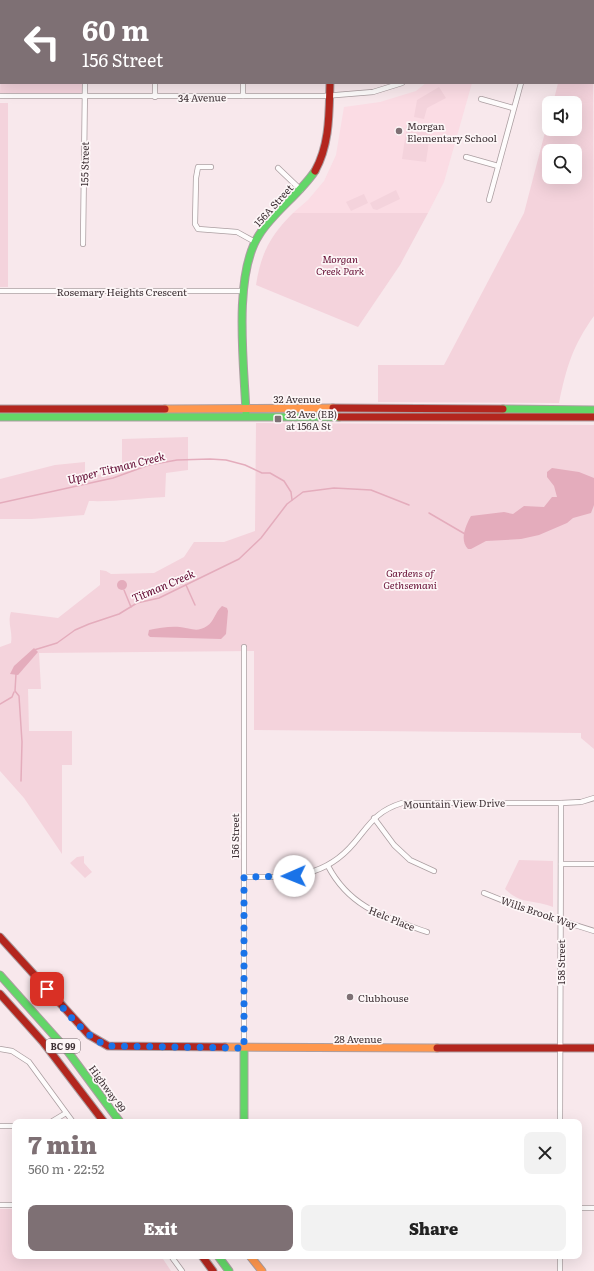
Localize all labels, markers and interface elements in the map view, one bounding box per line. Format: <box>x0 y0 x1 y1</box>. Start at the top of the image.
text: 60 m <box>82 8 149 50</box>
icon: left <box>16 16 68 68</box>
text: 156 Street <box>82 46 163 73</box>
street label: 34 Avenue <box>178 89 226 105</box>
map controls <box>542 96 582 184</box>
button: sound <box>542 96 582 136</box>
place label: Morgan Elementary School <box>407 118 497 145</box>
marker: Morgan Elementary School <box>394 126 404 136</box>
street label: 155 Street <box>76 141 92 187</box>
button: search <box>542 144 582 184</box>
street label: 156A Street <box>250 180 296 230</box>
park label: Morgan Creek Park <box>316 251 365 278</box>
street label: Rosemary Heights Crescent <box>57 284 187 299</box>
street label: 32 Avenue <box>273 391 321 406</box>
place label: 32 Ave (EB) at 156A St <box>286 406 337 433</box>
marker: 32 Ave (EB) at 156A St <box>273 414 283 424</box>
water label: Upper Titman Creek <box>66 447 166 487</box>
water label: Titman Creek <box>129 565 197 605</box>
park label: Gardens of Gethsemani <box>383 565 437 592</box>
street label: Mountain View Drive <box>403 795 505 811</box>
street label: 156 Street <box>227 813 242 859</box>
position arrow <box>273 855 315 897</box>
street label: Wills Brook Way <box>499 892 579 932</box>
street label: Helc Place <box>367 902 417 934</box>
street label: 158 Street <box>553 939 568 985</box>
pin <box>30 972 64 1006</box>
icon: arrive <box>36 978 58 1000</box>
place label: Clubhouse <box>358 990 409 1005</box>
marker: Clubhouse <box>345 992 355 1002</box>
street label: 28 Avenue <box>334 1031 382 1046</box>
road number: BC 99 <box>46 1039 80 1053</box>
street label: Highway 99 <box>86 1061 130 1115</box>
text: 7 min <box>28 1126 97 1161</box>
button: close <box>524 1132 566 1174</box>
text: 560 m · 22:52 <box>28 1159 104 1178</box>
button: Exit <box>28 1205 293 1251</box>
button: Share <box>301 1205 566 1251</box>

